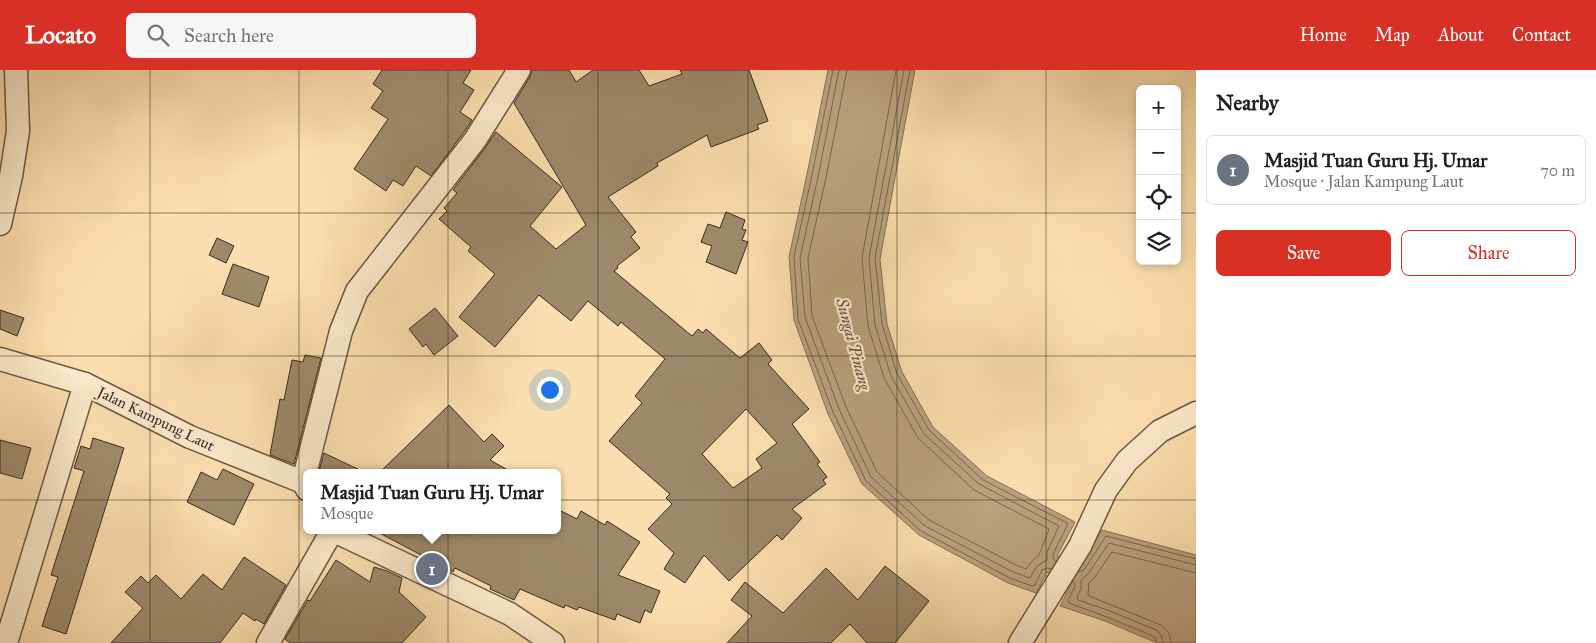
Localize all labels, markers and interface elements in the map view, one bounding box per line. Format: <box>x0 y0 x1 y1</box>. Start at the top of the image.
search box <box>126 13 476 58</box>
text: Locato <box>25 20 96 50</box>
icon: search <box>144 21 172 49</box>
text: Search here <box>184 24 274 47</box>
text: Home <box>1300 24 1347 46</box>
text: Map <box>1375 24 1410 46</box>
text: About <box>1438 24 1484 46</box>
text: Contact <box>1512 24 1571 46</box>
map controls <box>1136 85 1181 265</box>
button: + <box>1136 85 1181 130</box>
text: Nearby <box>1216 90 1279 116</box>
button: − <box>1136 130 1181 175</box>
text: Masjid Tuan Guru Hj. Umar <box>1264 149 1487 172</box>
text: 1 <box>1230 161 1236 180</box>
text: 70 m <box>1540 161 1575 180</box>
text: Mosque · Jalan Kampung Laut <box>1264 172 1464 191</box>
button: locate <box>1136 175 1181 220</box>
button: layers <box>1136 220 1181 265</box>
button: Save <box>1216 230 1391 276</box>
button: Share <box>1401 230 1576 276</box>
water label: Sungai Pinang <box>832 295 875 393</box>
your location <box>537 377 563 403</box>
street label: Jalan Kampung Laut <box>92 382 218 456</box>
popup <box>303 469 561 534</box>
text: Masjid Tuan Guru Hj. Umar <box>320 481 544 504</box>
text: Mosque <box>320 504 373 523</box>
pin: 1 <box>416 550 448 588</box>

